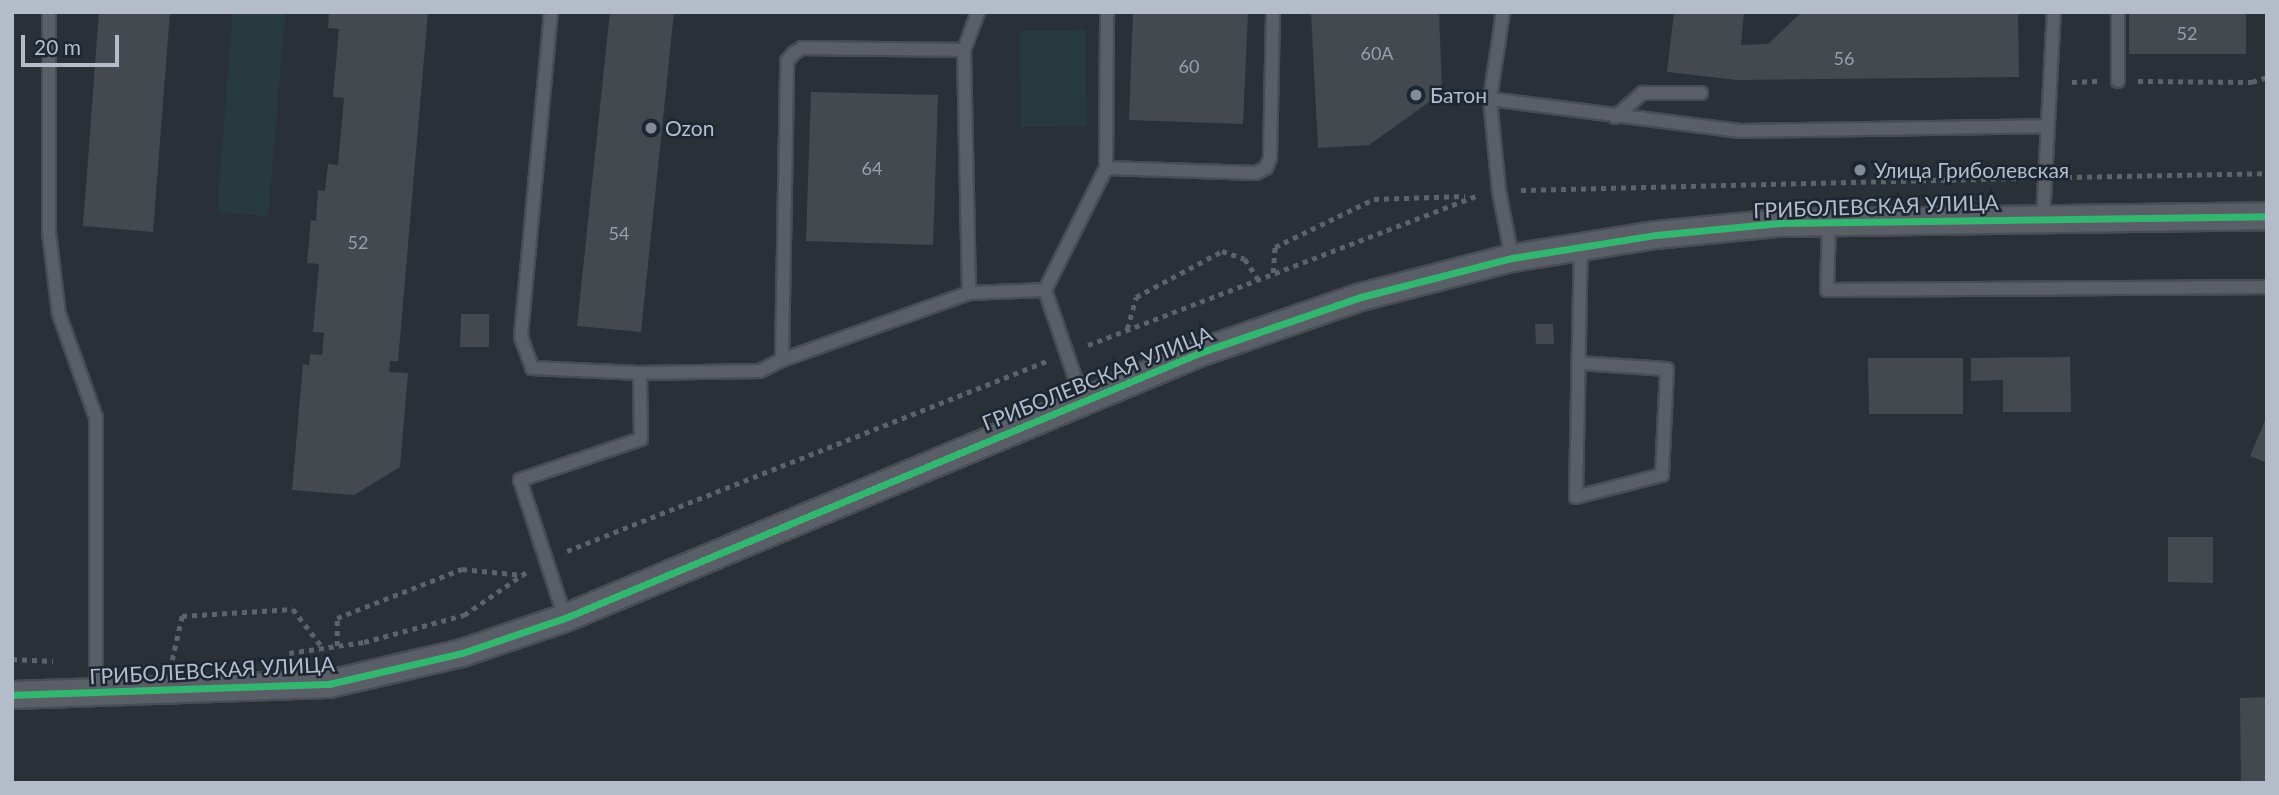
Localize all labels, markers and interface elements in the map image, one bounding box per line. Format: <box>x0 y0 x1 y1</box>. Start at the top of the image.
scale bar <box>24 21 122 65</box>
house number: 52 <box>2177 22 2197 44</box>
text: 20 m <box>34 34 81 59</box>
house number: 60А <box>1360 42 1394 64</box>
house number: 56 <box>1834 47 1854 69</box>
house number: 60 <box>1179 55 1199 77</box>
place label: Батон <box>1430 82 1487 108</box>
marker: Батон <box>1408 87 1424 103</box>
place label: Ozon <box>665 115 714 141</box>
marker: Ozon <box>643 120 659 136</box>
house number: 64 <box>862 157 882 179</box>
place label: Улица Гриболевская <box>1874 157 2069 183</box>
marker: Улица Гриболевская <box>1852 162 1868 178</box>
street label: ГРИБОЛЕВСКАЯ УЛИЦА <box>1753 189 1999 223</box>
house number: 54 <box>609 222 629 244</box>
house number: 52 <box>348 231 368 253</box>
street label: ГРИБОЛЕВСКАЯ УЛИЦА <box>978 320 1216 436</box>
street label: ГРИБОЛЕВСКАЯ УЛИЦА <box>89 651 335 689</box>

